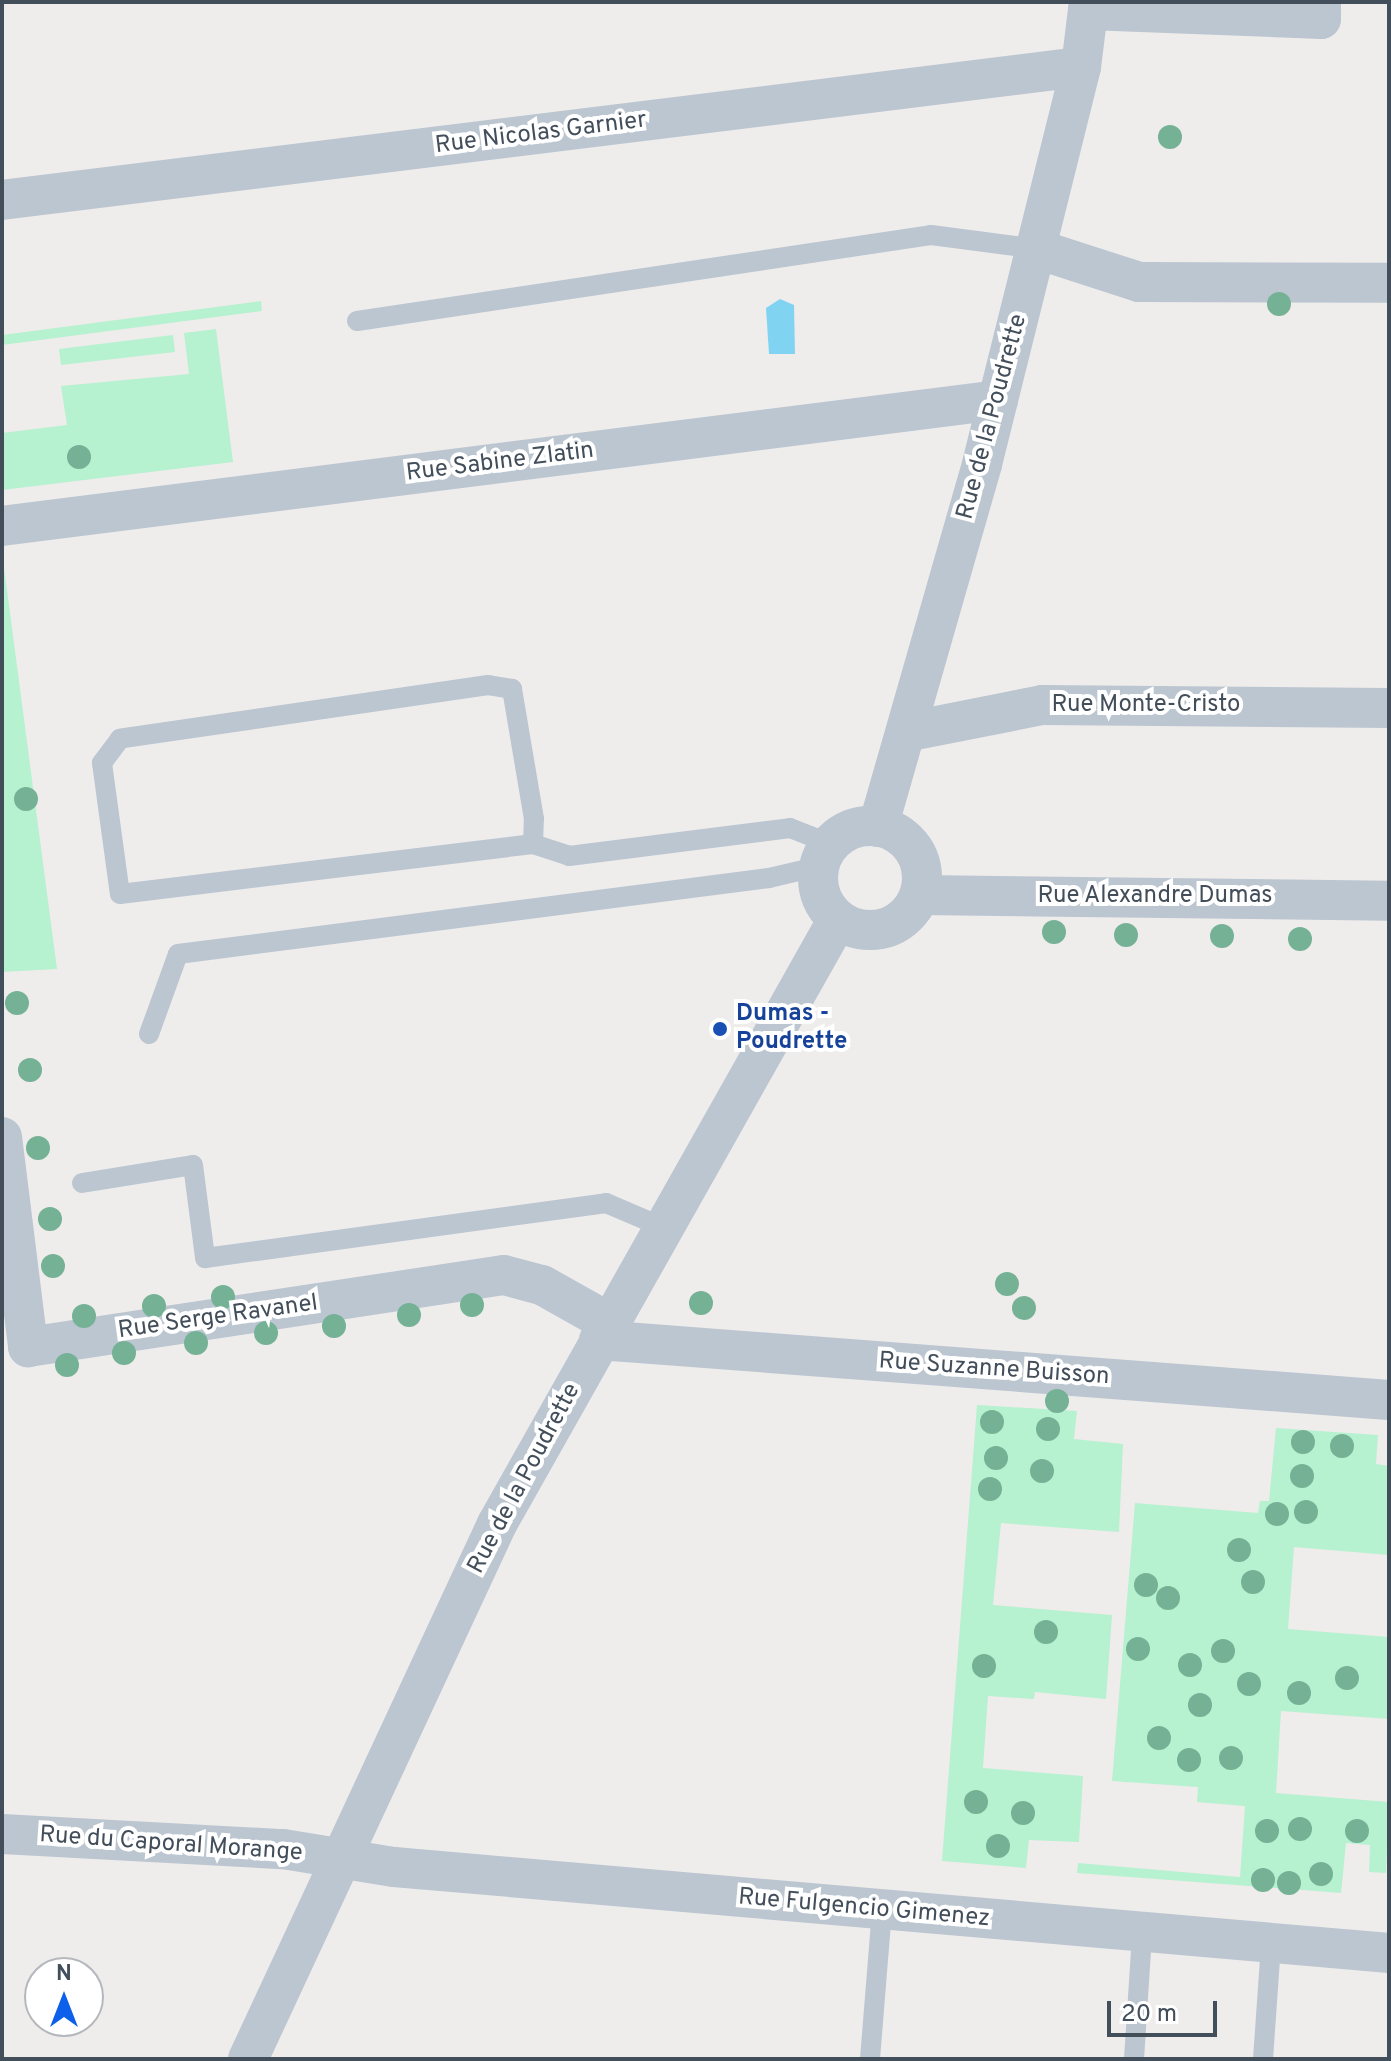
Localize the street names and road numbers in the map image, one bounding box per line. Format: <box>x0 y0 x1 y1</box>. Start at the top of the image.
street label: Rue Nicolas Garnier <box>434 107 648 161</box>
street label: Rue de la Poudrette <box>952 311 1034 523</box>
street label: Rue Sabine Zlatin <box>404 437 596 489</box>
street label: Rue Monte-Cristo <box>1052 692 1240 720</box>
street label: Rue Alexandre Dumas <box>1037 883 1273 911</box>
street label: Rue Serge Ravanel <box>116 1290 320 1346</box>
street label: Rue Suzanne Buisson <box>878 1348 1110 1392</box>
street label: Rue de la Poudrette <box>463 1379 587 1579</box>
street label: Rue du Caporal Morange <box>38 1821 304 1869</box>
street label: Rue Fulgencio Gimenez <box>737 1884 991 1934</box>

